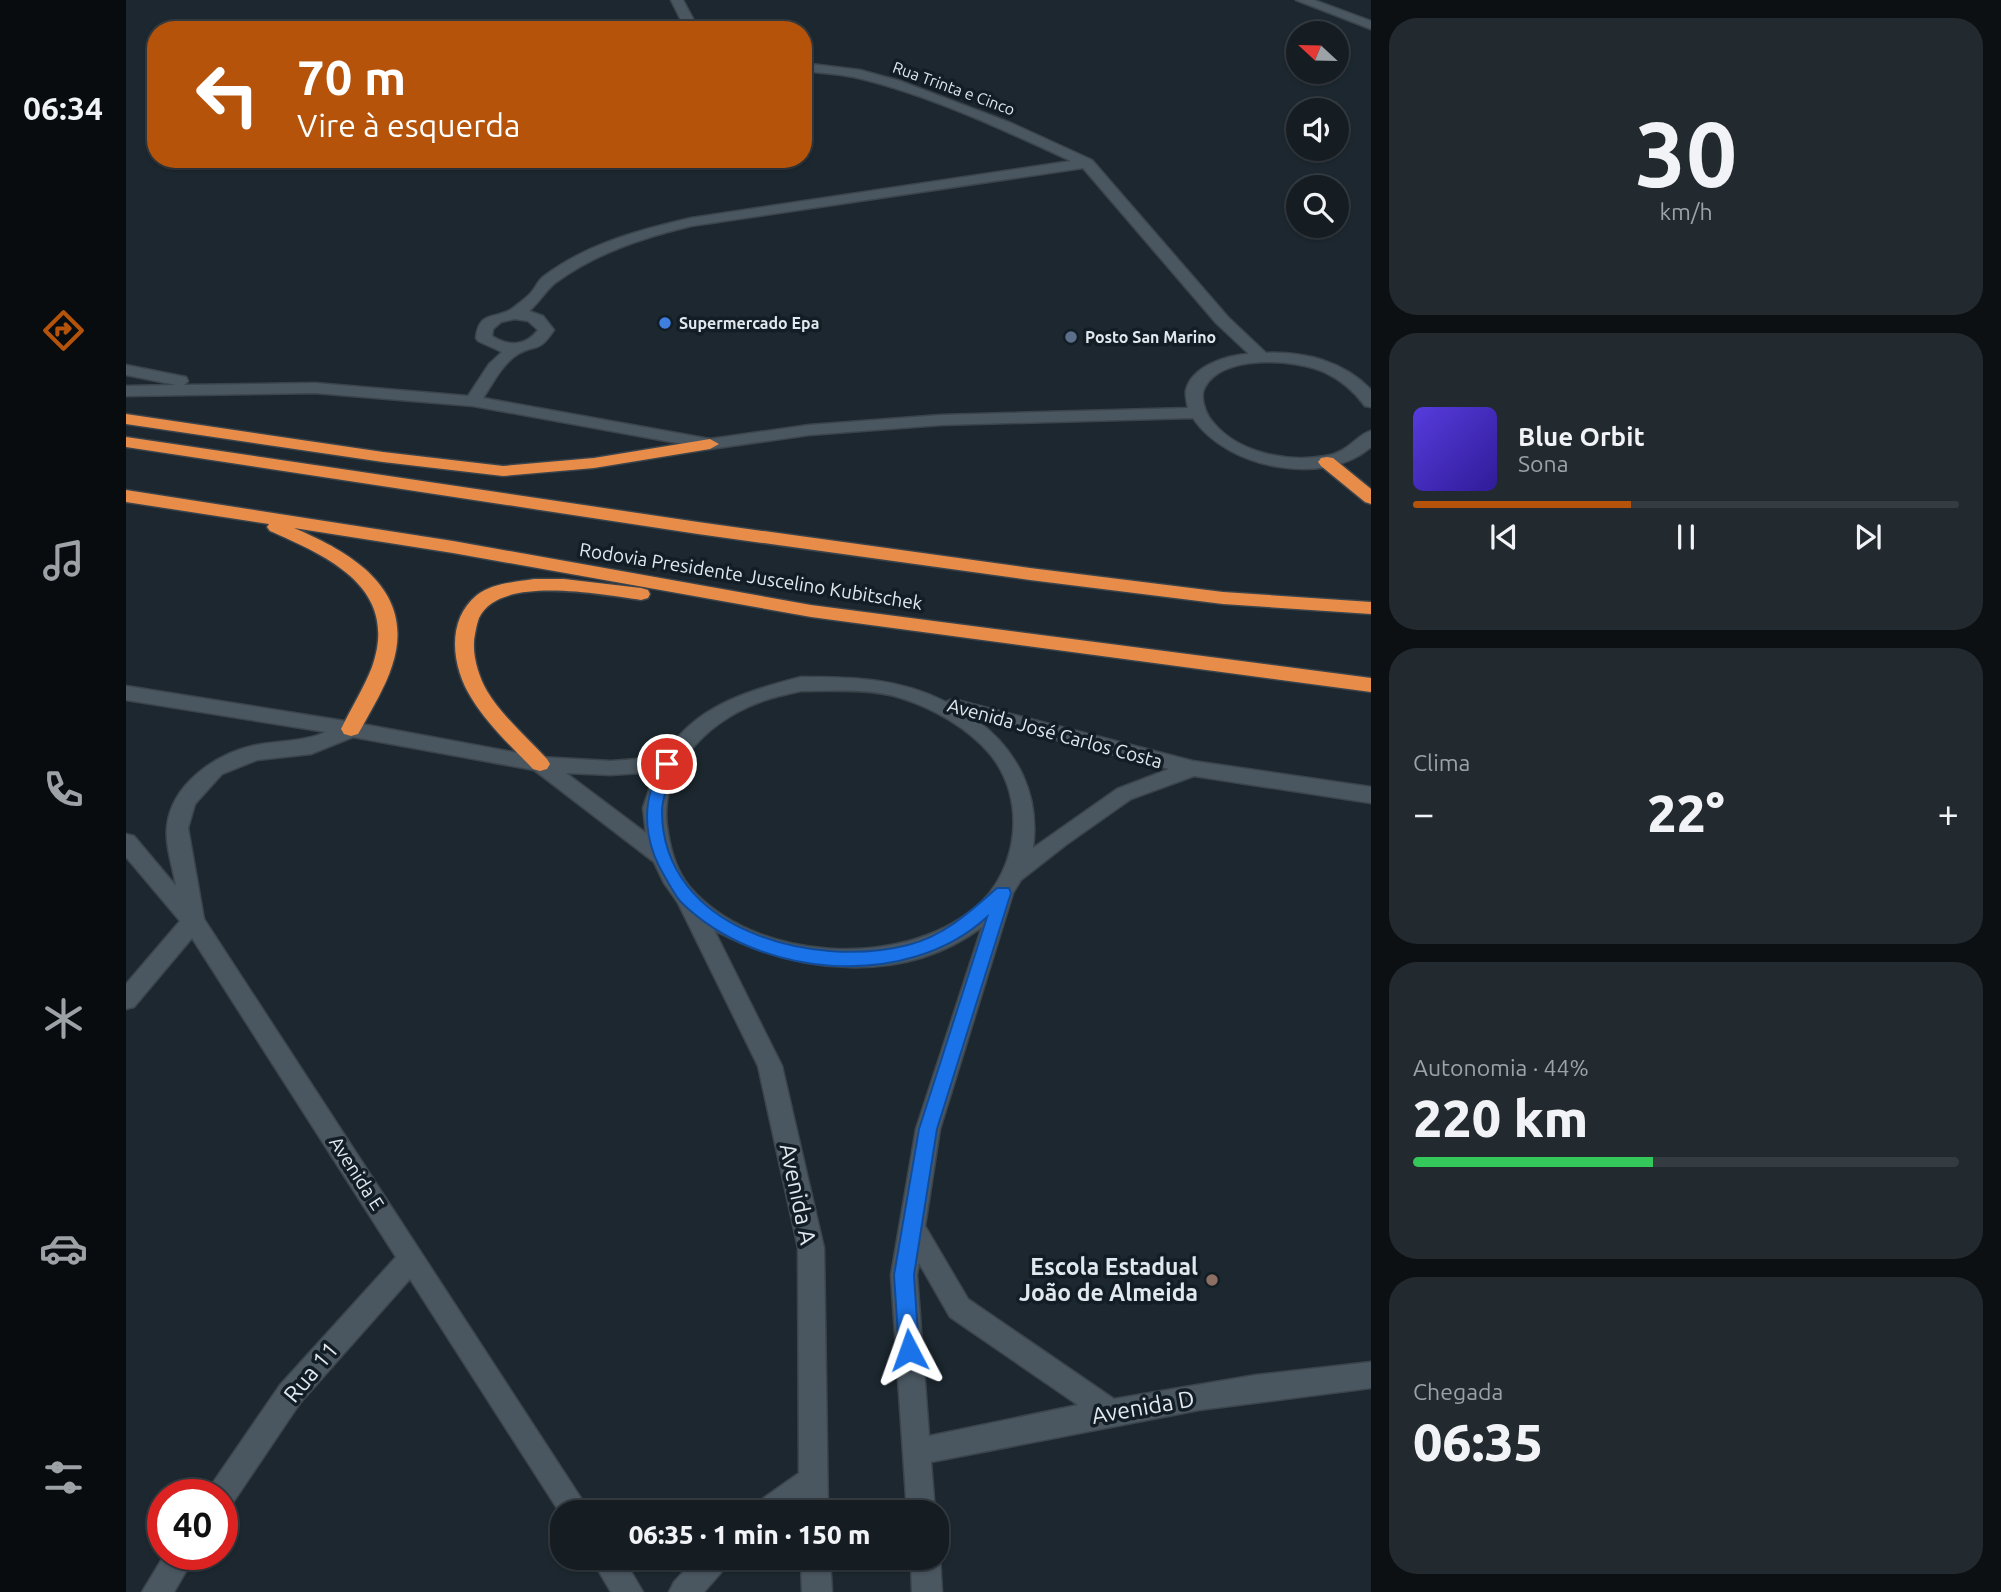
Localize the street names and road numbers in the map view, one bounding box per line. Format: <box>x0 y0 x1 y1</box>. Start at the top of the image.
street label: Rua Trinta e Cinco <box>890 58 1018 118</box>
street label: Rodovia Presidente Juscelino Kubitschek <box>578 538 924 614</box>
street label: Avenida José Carlos Costa <box>945 694 1165 772</box>
street label: Avenida E <box>325 1132 389 1214</box>
street label: Avenida A <box>776 1141 821 1247</box>
street label: Rua 11 <box>278 1337 343 1407</box>
street label: Avenida D <box>1090 1385 1196 1428</box>

